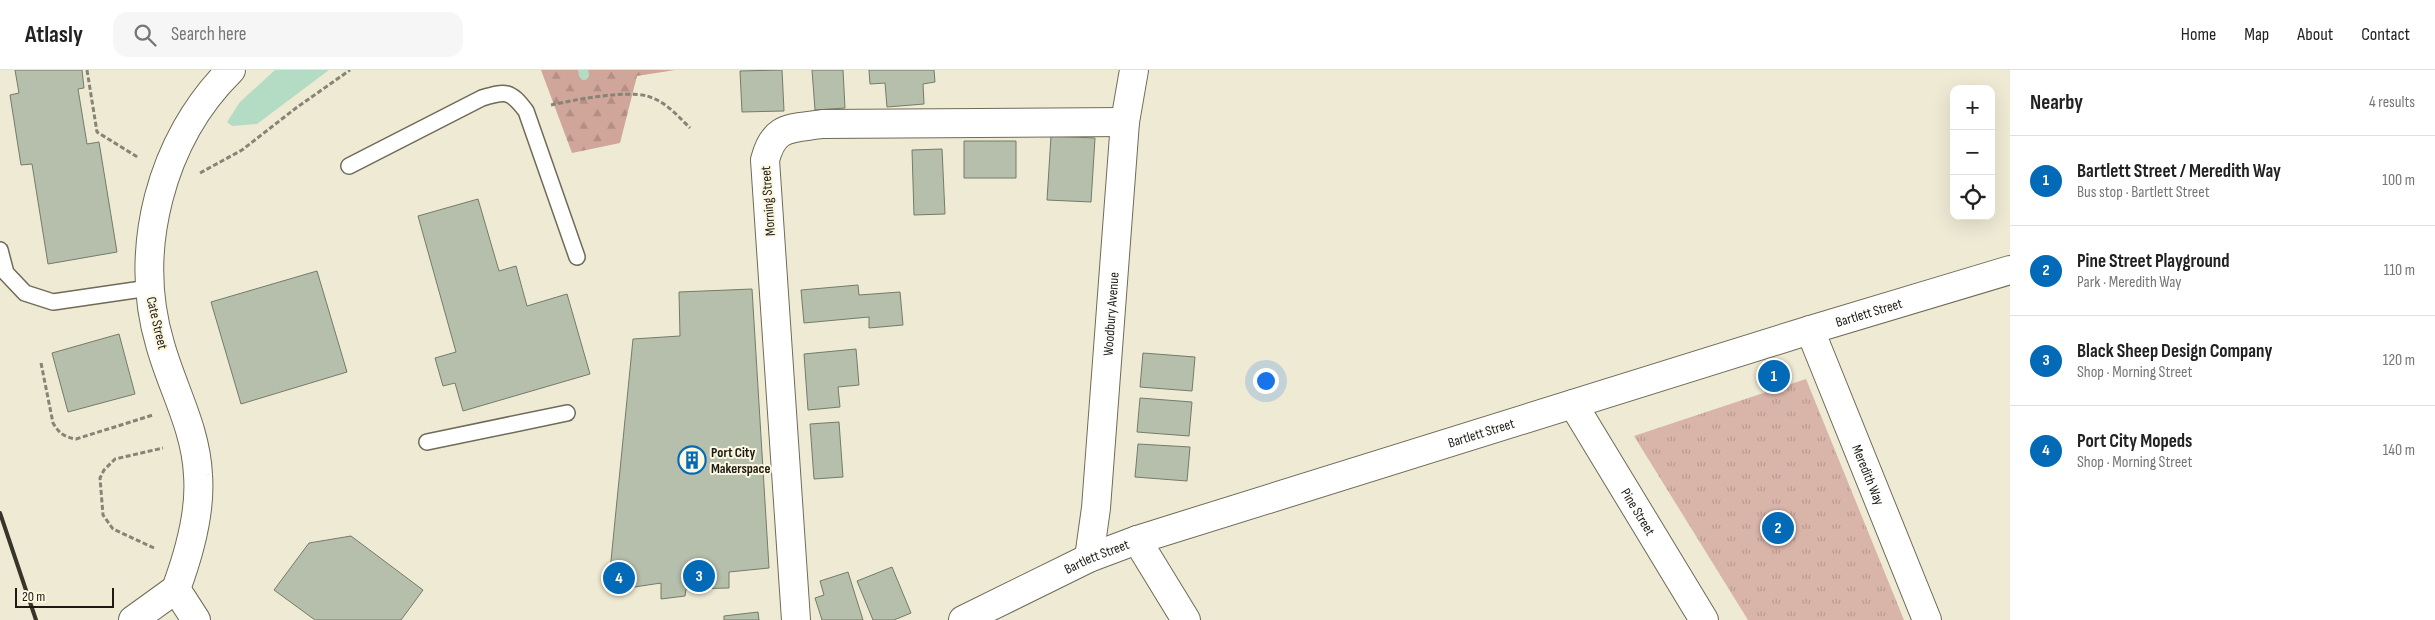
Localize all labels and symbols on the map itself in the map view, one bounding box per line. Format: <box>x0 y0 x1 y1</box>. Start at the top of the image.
street label: Morning Street <box>757 165 779 237</box>
street label: Woodbury Avenue <box>1099 271 1122 357</box>
street label: Bartlett Street <box>1833 294 1904 330</box>
street label: Cate Street <box>143 295 171 351</box>
pin: 1 <box>1758 357 1790 395</box>
your location <box>1253 368 1279 394</box>
street label: Bartlett Street <box>1446 414 1516 451</box>
street label: Meredith Way <box>1849 442 1888 508</box>
place label: Port City Makerspace <box>711 444 770 477</box>
building icon: Port City Makerspace <box>677 445 707 475</box>
street label: Pine Street <box>1618 485 1659 538</box>
pin: 2 <box>1762 509 1794 547</box>
street label: Bartlett Street <box>1061 535 1131 577</box>
pin: 3 <box>683 557 715 595</box>
pin: 4 <box>603 559 635 597</box>
scale bar <box>15 585 114 608</box>

